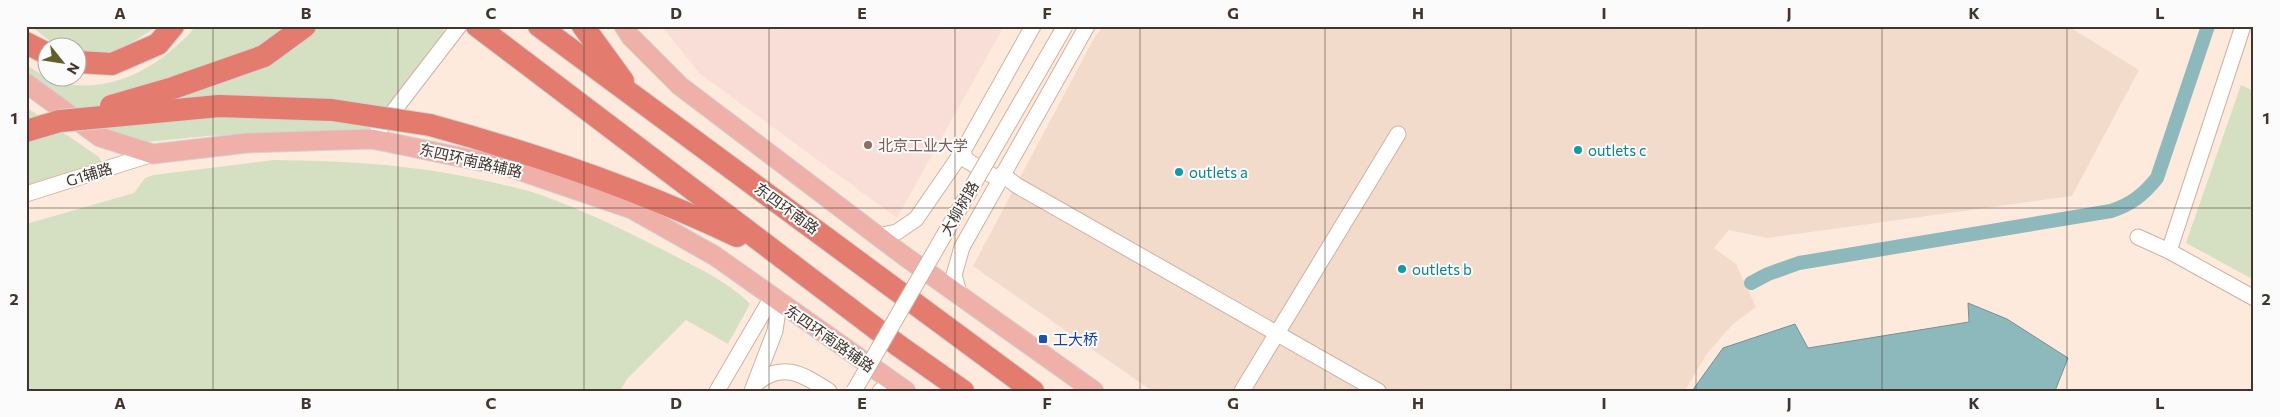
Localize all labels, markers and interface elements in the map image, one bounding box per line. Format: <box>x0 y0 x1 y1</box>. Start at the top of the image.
text: A <box>114 3 126 22</box>
text: B <box>301 3 312 22</box>
text: C <box>486 3 497 22</box>
text: D <box>670 3 682 22</box>
text: E <box>857 3 867 22</box>
text: F <box>1042 3 1052 22</box>
text: G <box>1227 3 1239 22</box>
text: H <box>1412 3 1424 22</box>
text: I <box>1601 3 1607 22</box>
text: J <box>1786 3 1792 22</box>
text: K <box>1968 3 1980 22</box>
text: L <box>2155 3 2165 22</box>
north arrow <box>38 38 88 88</box>
text: N <box>64 60 84 78</box>
text: 1 <box>10 108 18 127</box>
text: 1 <box>2262 108 2270 127</box>
place label: 北京工业大学 <box>878 136 968 154</box>
street label: 东四环南路辅路 <box>418 139 524 181</box>
marker: 北京工业大学 <box>862 139 874 151</box>
place label: outlets c <box>1588 141 1646 159</box>
marker: outlets c <box>1572 144 1584 156</box>
street label: G1辅路 <box>64 158 114 190</box>
place label: outlets a <box>1189 163 1248 181</box>
marker: outlets a <box>1173 166 1185 178</box>
street label: 大柳树路 <box>936 178 982 238</box>
street label: 东四环南路 <box>751 179 823 237</box>
place label: outlets b <box>1412 260 1472 278</box>
marker: outlets b <box>1396 263 1408 275</box>
text: 2 <box>9 289 19 308</box>
text: 2 <box>2261 289 2271 308</box>
street label: 东四环南路辅路 <box>782 301 878 375</box>
place label: 工大桥 <box>1053 330 1098 348</box>
marker: 工大桥 <box>1037 333 1049 345</box>
text: A <box>114 393 126 412</box>
text: B <box>301 393 312 412</box>
text: C <box>486 393 497 412</box>
text: D <box>670 393 682 412</box>
text: E <box>857 393 867 412</box>
text: F <box>1042 393 1052 412</box>
text: G <box>1227 393 1239 412</box>
text: H <box>1412 393 1424 412</box>
text: I <box>1601 393 1607 412</box>
text: J <box>1786 393 1792 412</box>
text: K <box>1968 393 1980 412</box>
text: L <box>2155 393 2165 412</box>

